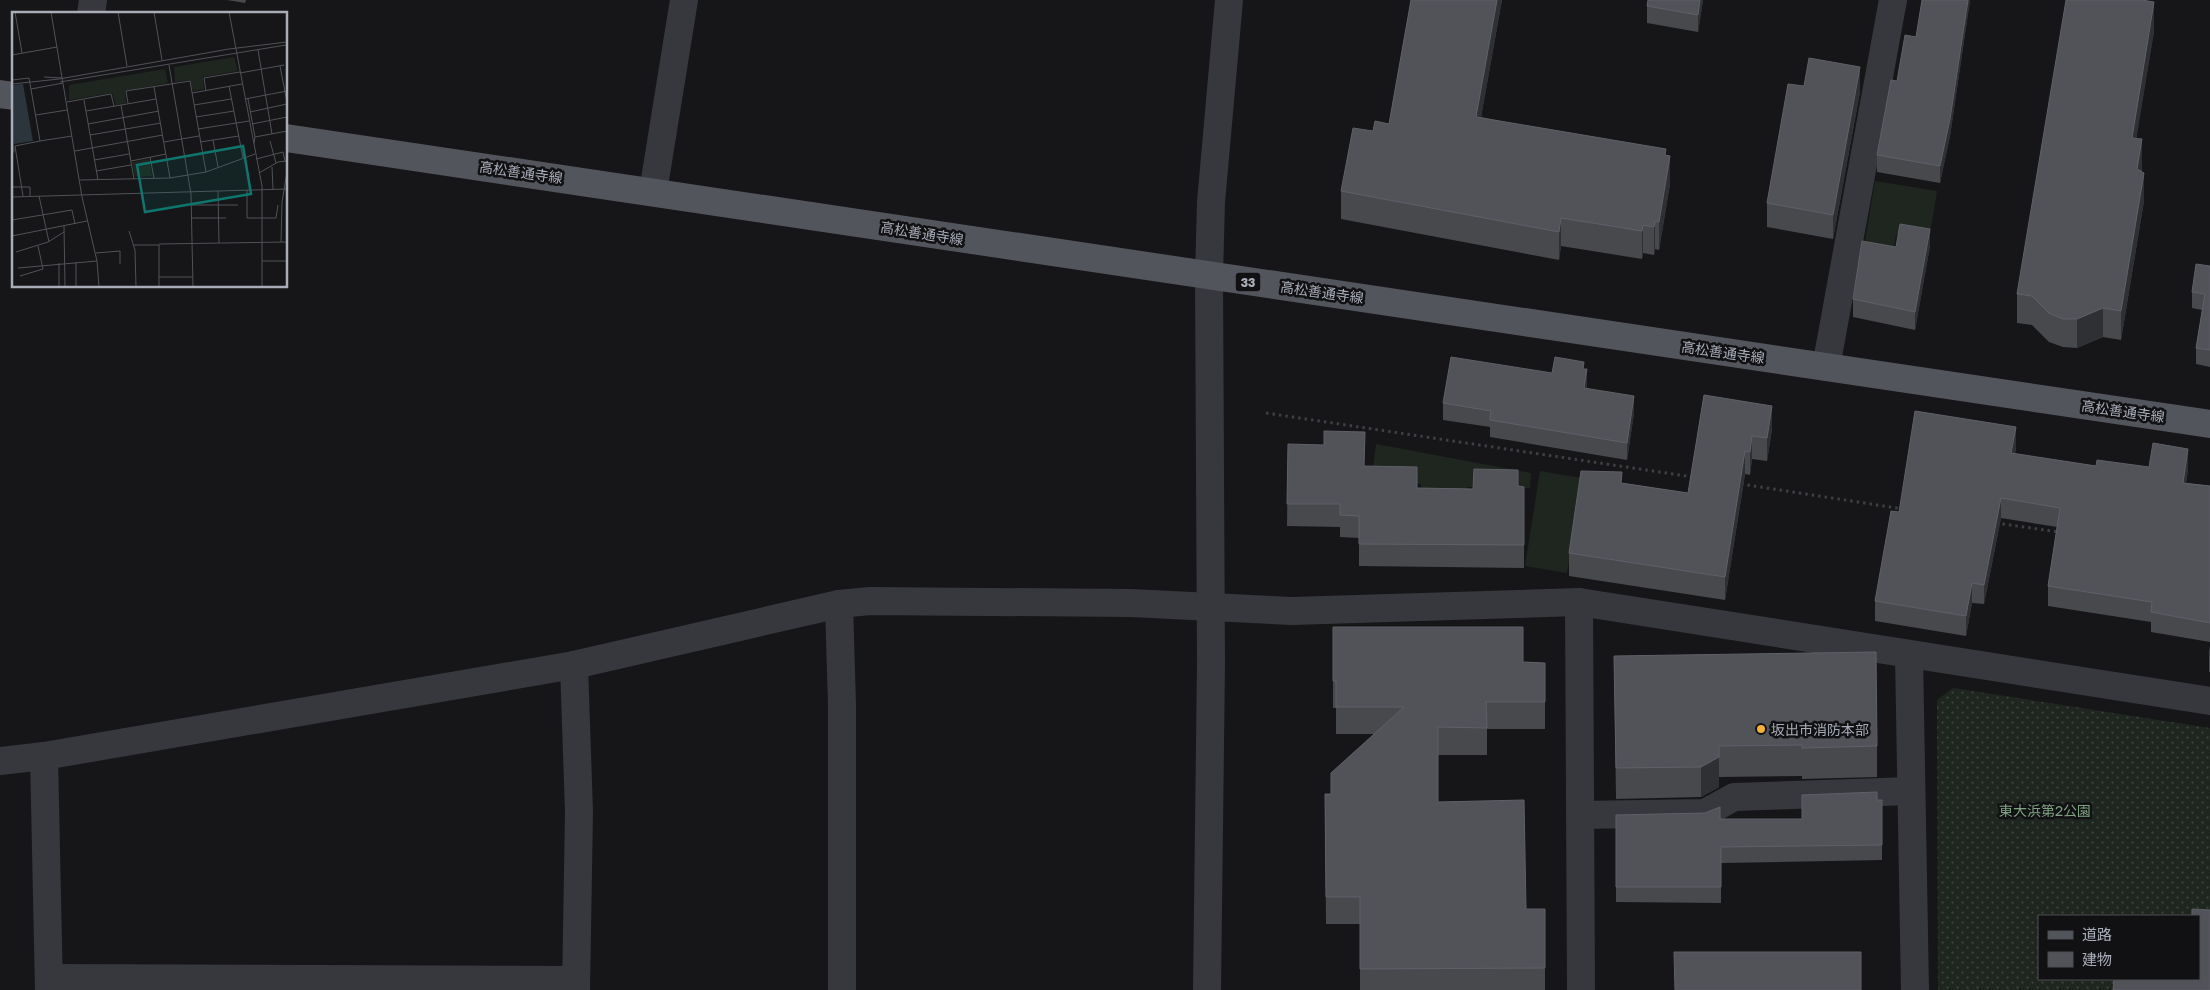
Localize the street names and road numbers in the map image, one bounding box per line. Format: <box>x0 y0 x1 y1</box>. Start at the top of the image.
street label: 高松善通寺線 <box>478 158 564 186</box>
street label: 高松善通寺線 <box>879 218 965 248</box>
road number: 33 <box>1236 272 1260 292</box>
street label: 高松善通寺線 <box>1279 278 1365 306</box>
street label: 高松善通寺線 <box>1680 338 1766 366</box>
street label: 高松善通寺線 <box>2080 397 2166 425</box>

